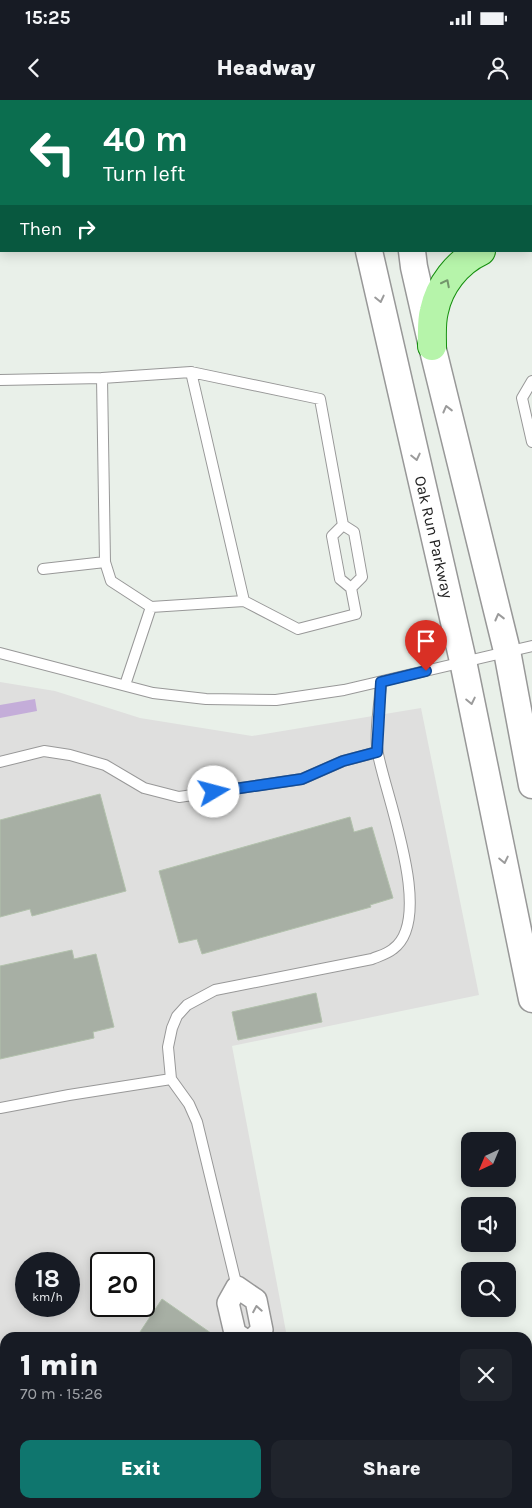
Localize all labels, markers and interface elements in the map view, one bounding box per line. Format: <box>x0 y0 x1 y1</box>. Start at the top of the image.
text: 15:25 <box>25 7 71 29</box>
icon: back <box>20 54 48 82</box>
icon: person <box>484 54 512 82</box>
text: Headway <box>216 55 316 81</box>
text: 40 m <box>103 119 188 160</box>
icon: left <box>20 120 85 185</box>
text: Turn left <box>103 161 186 187</box>
icon: right <box>72 215 100 243</box>
text: Then <box>20 218 62 240</box>
one-way arrow <box>440 279 450 288</box>
one-way arrow <box>374 294 385 303</box>
one-way arrow <box>442 404 453 413</box>
one-way arrow <box>410 453 421 462</box>
street label: Oak Run Parkway <box>411 474 457 601</box>
one-way arrow <box>494 613 505 622</box>
pin <box>405 620 447 671</box>
icon: arrive <box>412 627 440 655</box>
one-way arrow <box>465 697 476 706</box>
position arrow <box>187 765 239 817</box>
one-way arrow <box>498 856 508 865</box>
north arrow <box>461 1132 516 1188</box>
map controls <box>461 1132 516 1317</box>
button: sound <box>461 1197 516 1252</box>
speed limit sign: 20 <box>90 1252 155 1317</box>
button: search <box>461 1262 516 1317</box>
text: 18 <box>35 1264 60 1293</box>
text: km/h <box>32 1290 63 1304</box>
one-way arrow <box>253 1305 263 1313</box>
text: 1 min <box>20 1347 99 1383</box>
button: close <box>460 1349 512 1401</box>
text: 70 m · 15:26 <box>20 1384 103 1403</box>
button: Exit <box>20 1440 261 1498</box>
button: Share <box>271 1440 512 1498</box>

